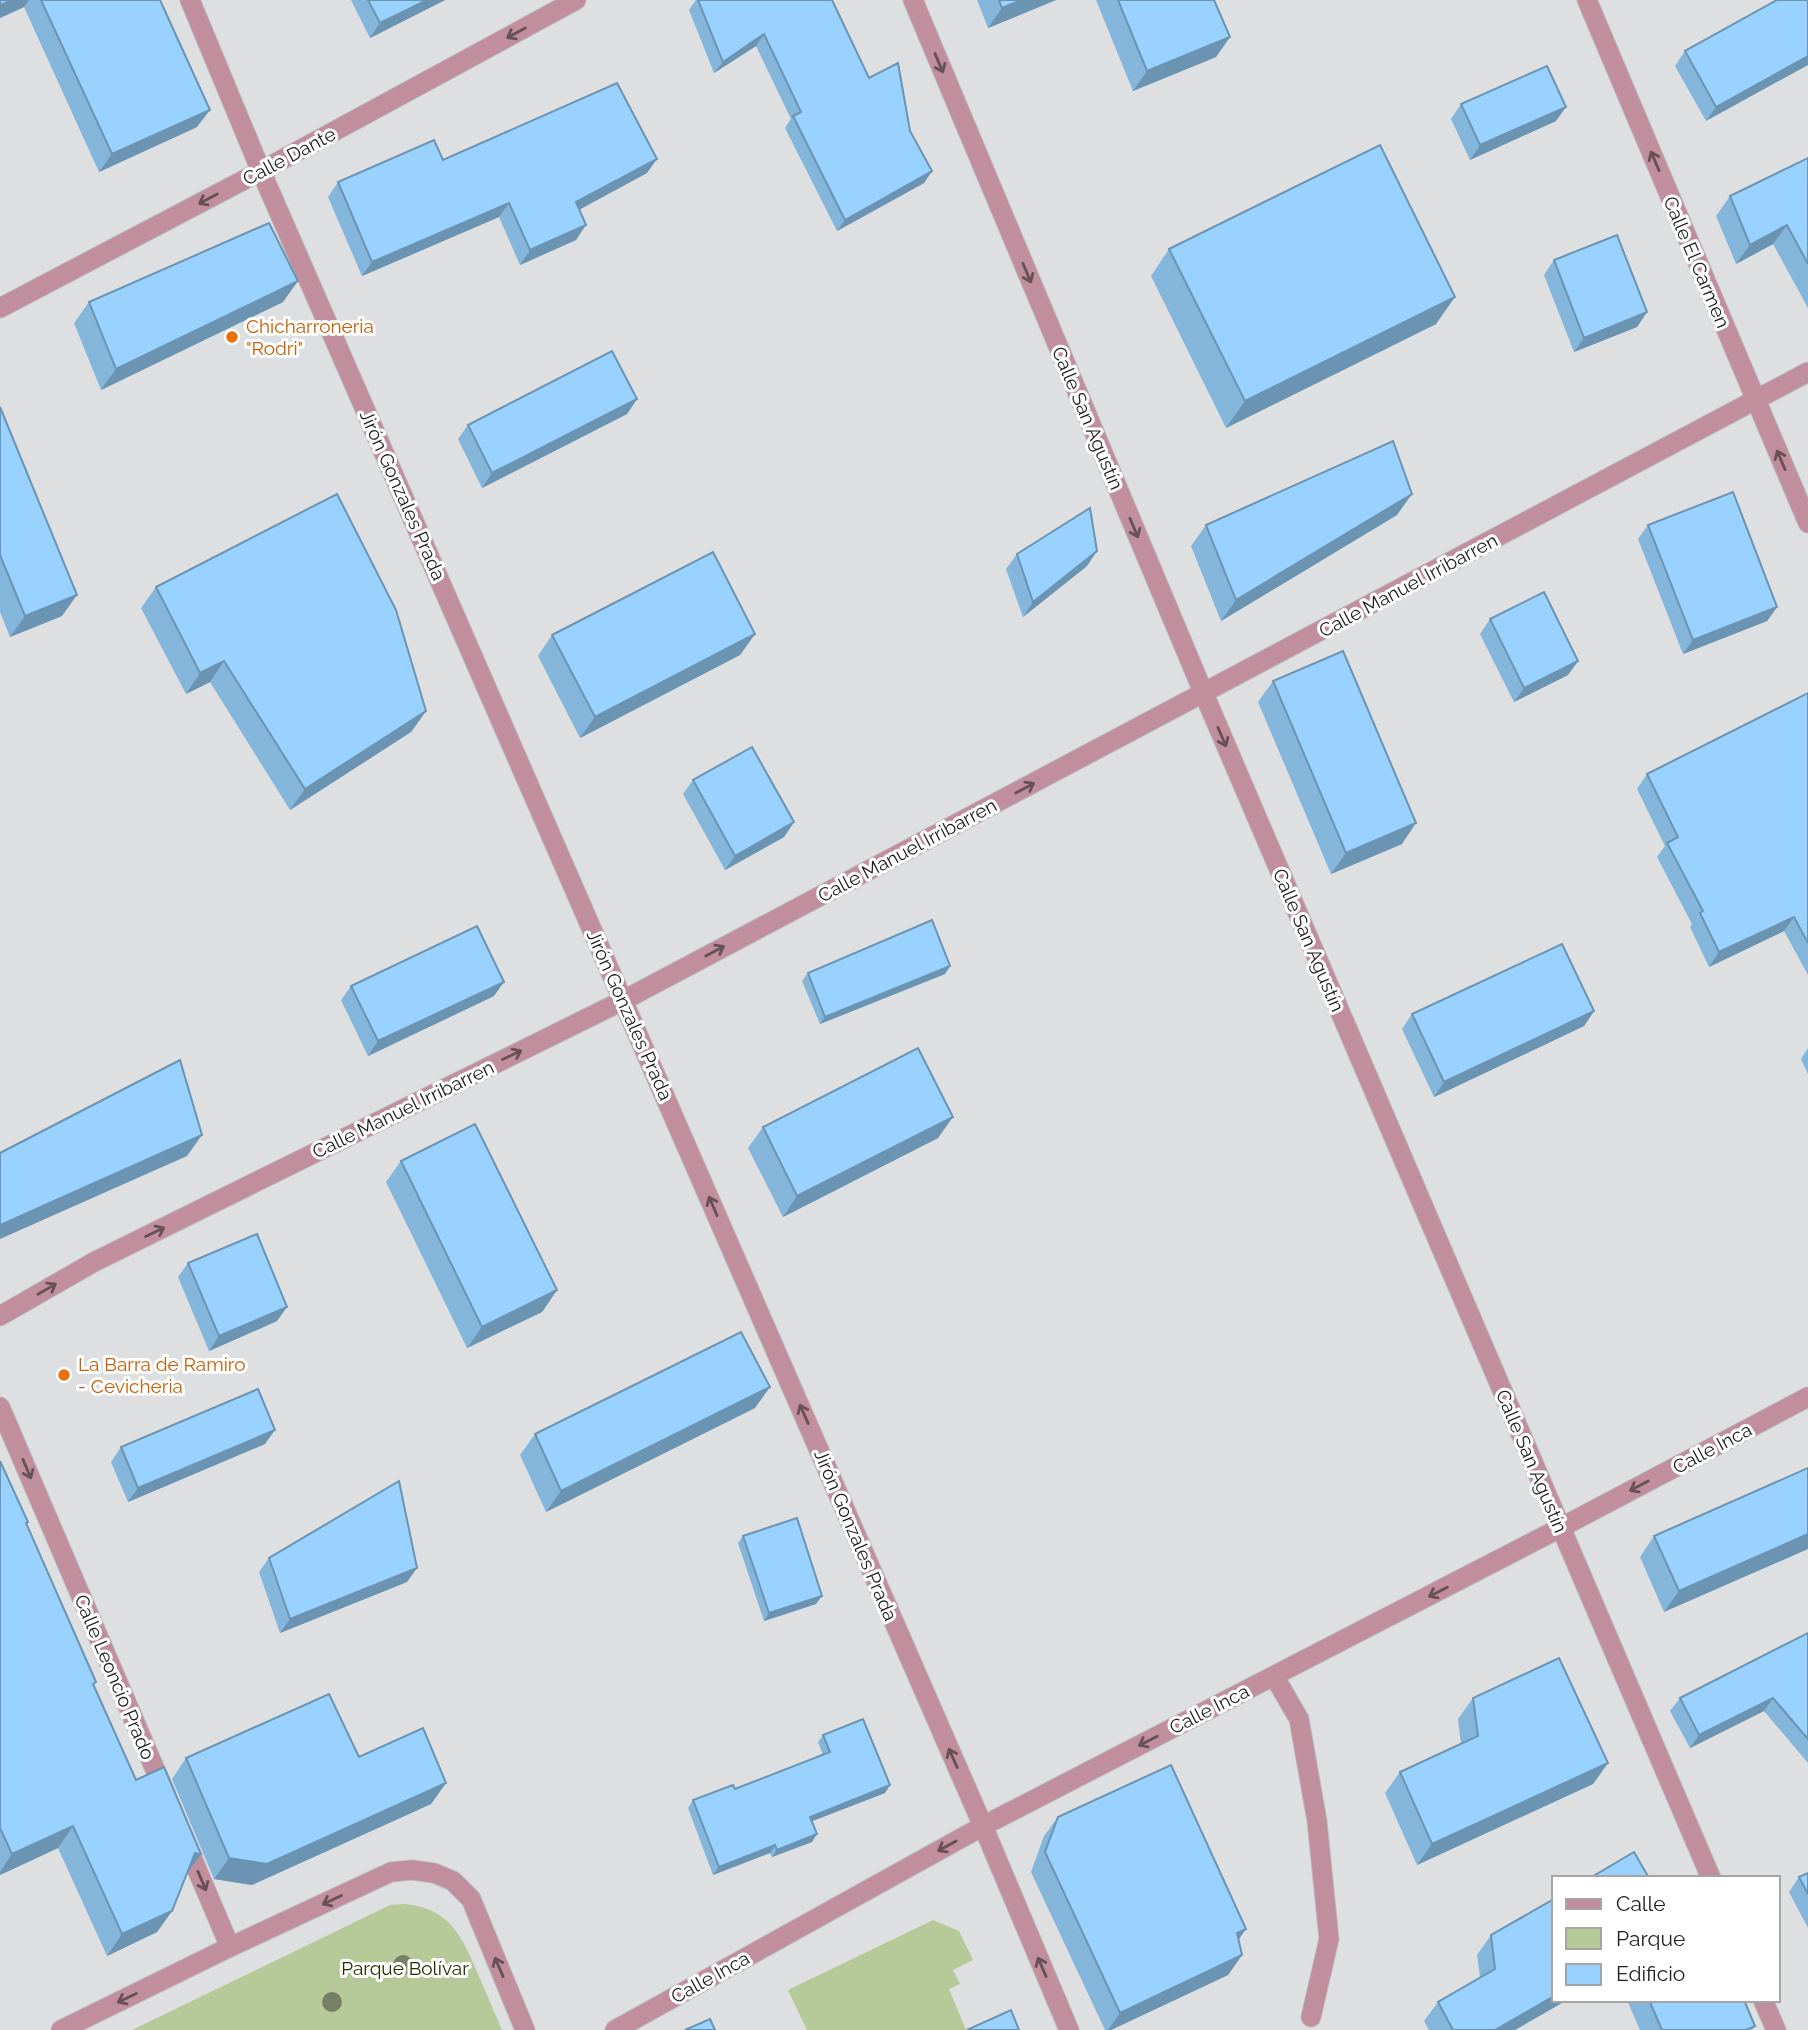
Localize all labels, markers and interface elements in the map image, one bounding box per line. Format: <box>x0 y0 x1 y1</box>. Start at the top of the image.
one-way arrow <box>506 26 527 40</box>
one-way arrow <box>933 52 946 73</box>
street label: Calle Dante <box>239 122 339 190</box>
one-way arrow <box>1647 150 1660 172</box>
one-way arrow <box>198 193 219 206</box>
street label: Calle El Carmen <box>1659 193 1735 331</box>
one-way arrow <box>1021 261 1034 283</box>
place label: Chicharroneria "Rodri" <box>246 315 374 359</box>
marker: Chicharroneria "Rodri" <box>224 329 240 345</box>
street label: Calle San Agustín <box>1048 343 1128 493</box>
street label: Jirón Gonzales Prada <box>356 407 450 583</box>
one-way arrow <box>1774 450 1787 472</box>
one-way arrow <box>1128 516 1141 538</box>
street label: Calle Manuel Irribarren <box>1315 529 1501 641</box>
one-way arrow <box>1216 726 1229 748</box>
one-way arrow <box>1014 781 1035 795</box>
street label: Calle Manuel Irribarren <box>814 794 1000 906</box>
street label: Calle San Agustín <box>1269 865 1349 1015</box>
street label: Jirón Gonzales Prada <box>583 927 677 1103</box>
one-way arrow <box>704 944 725 958</box>
one-way arrow <box>501 1047 522 1061</box>
street label: Calle Manuel Irribarren <box>309 1055 497 1163</box>
one-way arrow <box>706 1196 719 1217</box>
one-way arrow <box>144 1225 165 1238</box>
one-way arrow <box>36 1282 57 1295</box>
place label: La Barra de Ramiro - Cevicheria <box>78 1353 246 1397</box>
marker: La Barra de Ramiro - Cevicheria <box>56 1367 72 1383</box>
street label: Calle San Agustín <box>1492 1386 1572 1536</box>
one-way arrow <box>797 1404 810 1426</box>
street label: Calle Inca <box>1669 1418 1755 1478</box>
street label: Jirón Gonzales Prada <box>810 1446 902 1624</box>
one-way arrow <box>21 1458 34 1480</box>
one-way arrow <box>1630 1480 1650 1494</box>
one-way arrow <box>1428 1585 1449 1599</box>
street label: Calle Leoncio Prado <box>70 1591 160 1763</box>
street label: Calle Inca <box>1166 1680 1252 1738</box>
one-way arrow <box>1139 1734 1159 1748</box>
one-way arrow <box>946 1748 959 1769</box>
one-way arrow <box>937 1839 957 1853</box>
one-way arrow <box>197 1870 210 1892</box>
legend <box>1552 1876 1780 2002</box>
text: Calle <box>1616 1891 1666 1916</box>
one-way arrow <box>322 1894 343 1907</box>
text: Parque <box>1616 1926 1685 1951</box>
street label: Calle Inca <box>667 1946 753 2008</box>
park label: Parque Bolívar <box>341 1957 469 1979</box>
one-way arrow <box>492 1957 505 1978</box>
one-way arrow <box>1035 1957 1048 1978</box>
text: Edificio <box>1616 1961 1685 1986</box>
one-way arrow <box>117 1992 138 2005</box>

